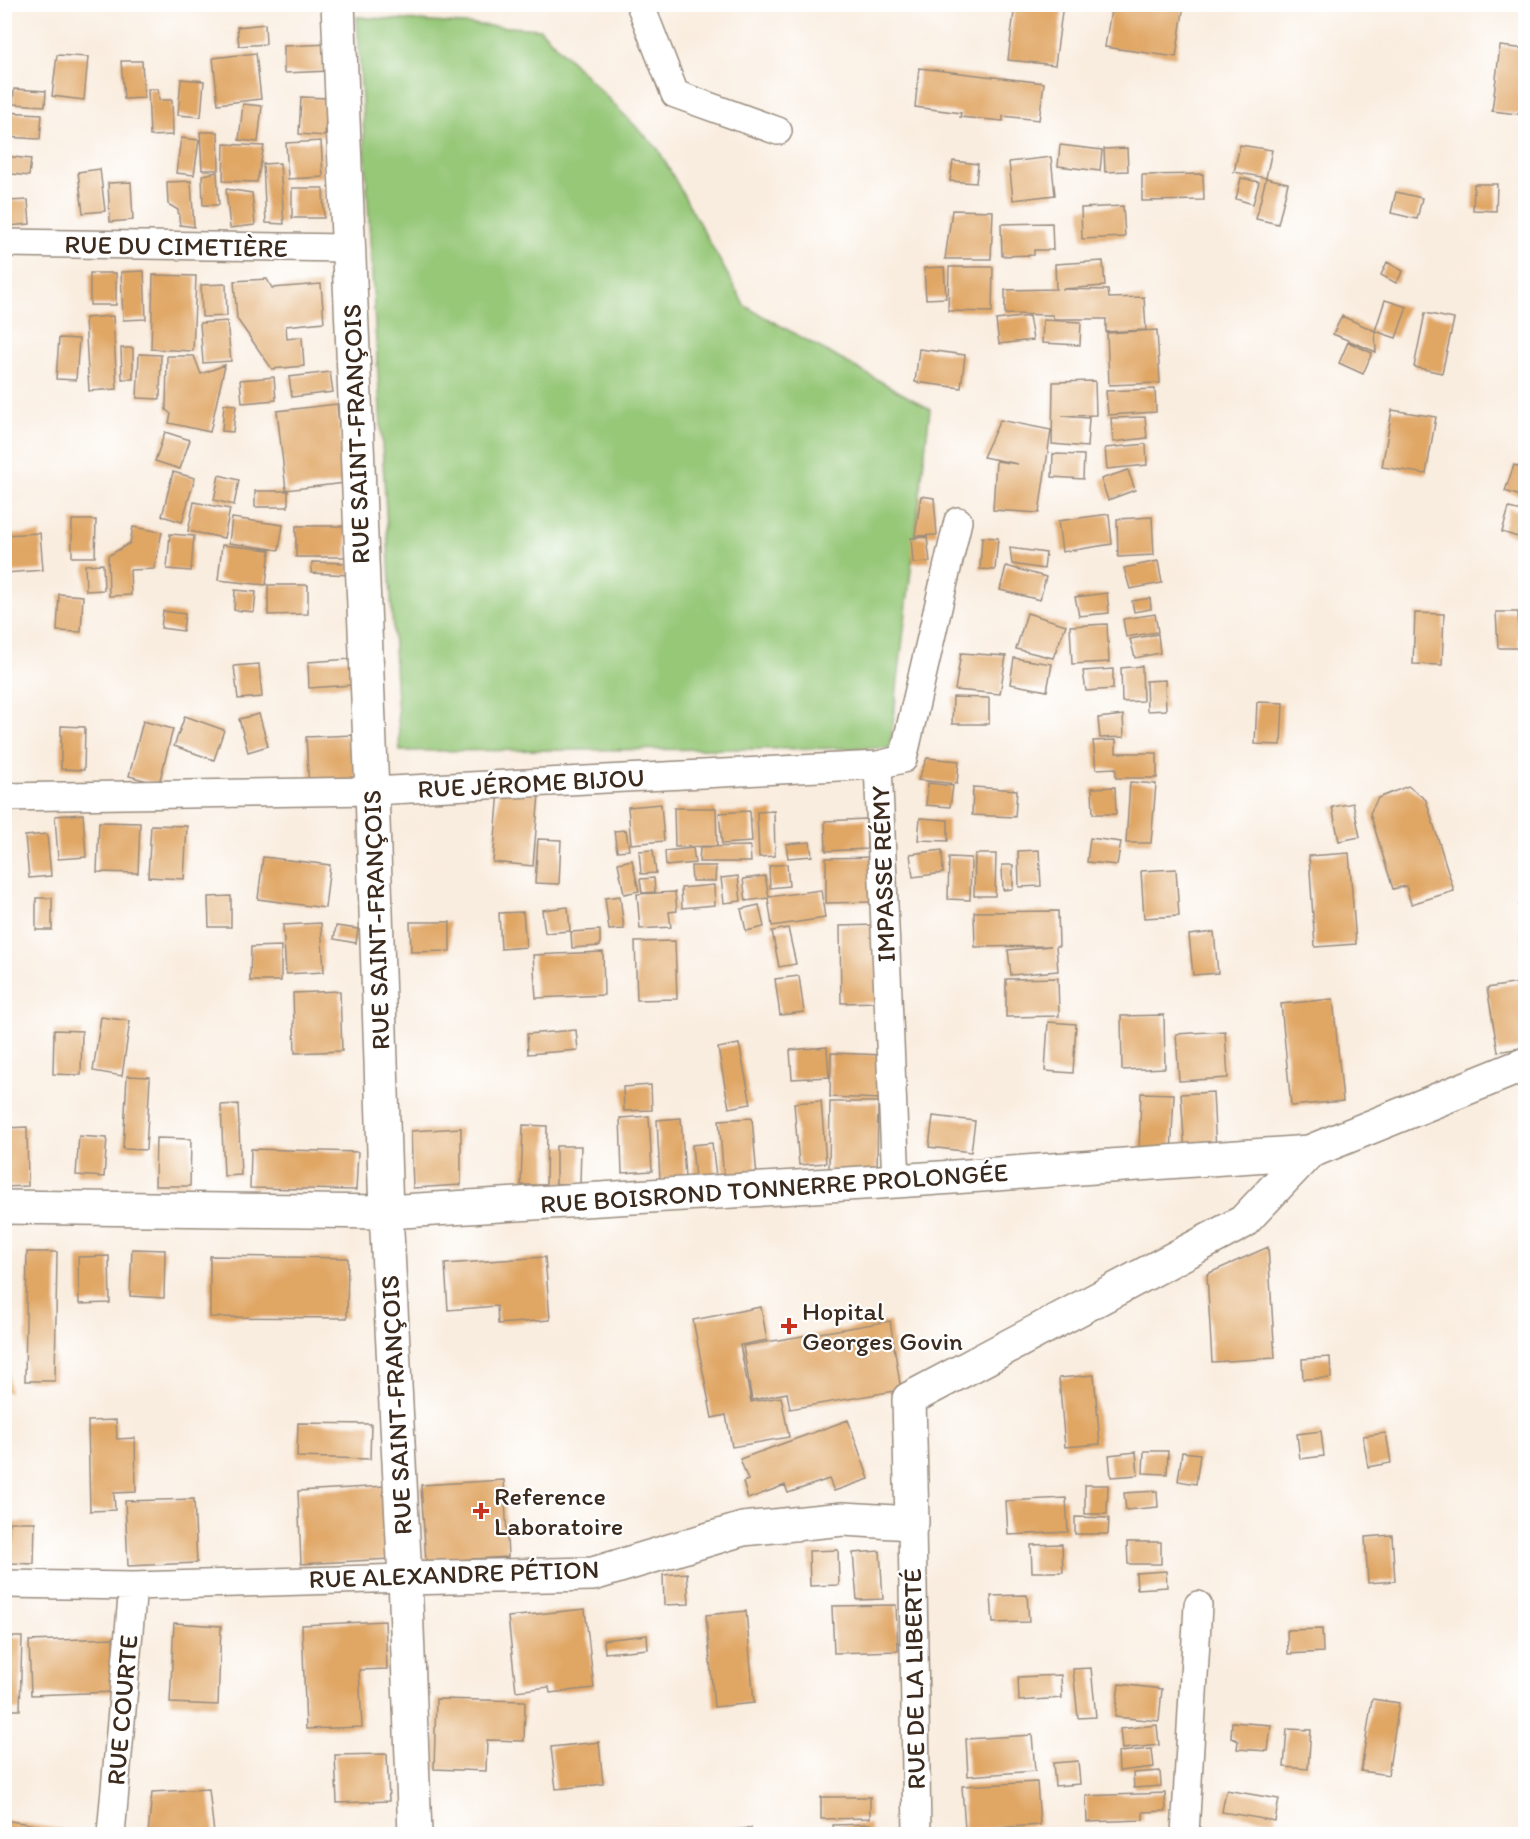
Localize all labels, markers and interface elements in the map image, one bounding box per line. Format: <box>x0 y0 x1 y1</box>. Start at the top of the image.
street label: RUE DU CIMETIÈRE <box>64 228 288 264</box>
street label: RUE SAINT-FRANÇOIS <box>335 303 377 565</box>
street label: RUE JÉROME BIJOU <box>417 761 645 805</box>
street label: IMPASSE RÉMY <box>864 785 902 963</box>
street label: RUE SAINT-FRANÇOIS <box>355 789 397 1051</box>
street label: RUE BOISROND TONNERRE PROLONGÉE <box>539 1156 1009 1220</box>
street label: RUE SAINT-FRANÇOIS <box>373 1274 419 1536</box>
place label: Hopital Georges Govin <box>802 1295 963 1357</box>
marker: Hopital Georges Govin <box>780 1317 798 1335</box>
place label: Reference Laboratoire <box>494 1480 623 1542</box>
marker: Reference Laboratoire <box>472 1502 490 1520</box>
street label: RUE ALEXANDRE PÉTION <box>308 1553 600 1595</box>
street label: RUE DE LA LIBERTÉ <box>896 1568 932 1790</box>
street label: RUE COURTE <box>99 1633 145 1787</box>

